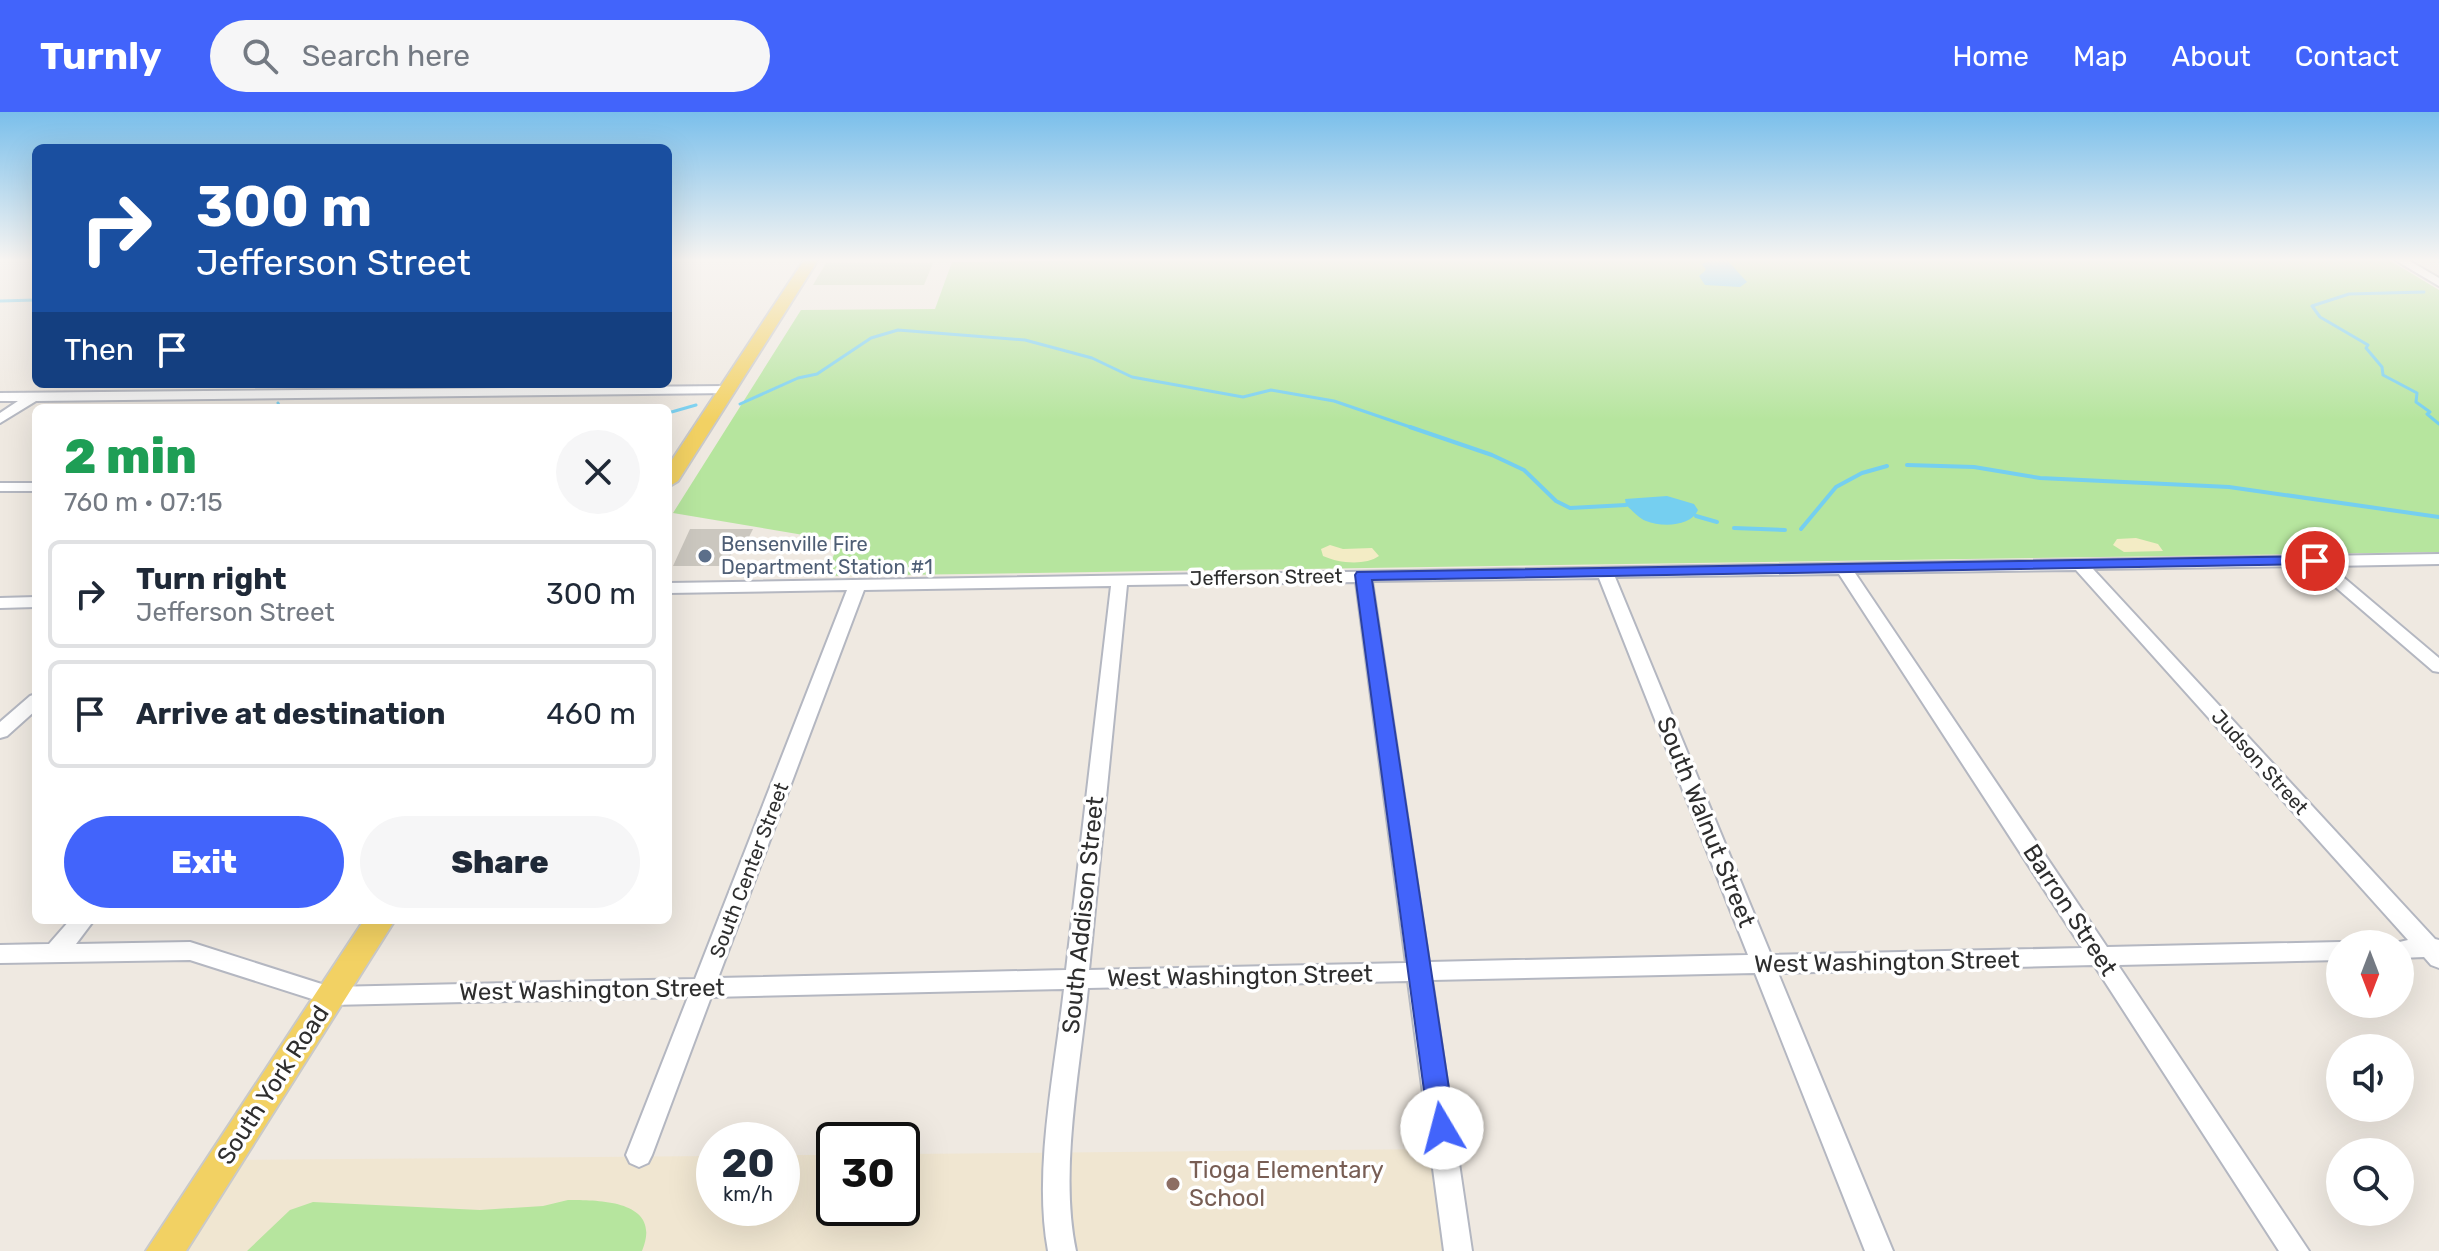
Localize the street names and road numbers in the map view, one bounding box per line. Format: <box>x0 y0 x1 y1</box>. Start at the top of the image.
street label: Jefferson Street <box>1189 564 1343 590</box>
street label: Judson Street <box>2207 705 2314 820</box>
street label: South Walnut Street <box>1651 713 1761 931</box>
street label: South Center Street <box>704 779 794 961</box>
street label: South Addison Street <box>1057 795 1109 1035</box>
street label: Barron Street <box>2017 839 2123 981</box>
street label: West Washington Street <box>1754 946 2020 978</box>
street label: West Washington Street <box>1107 960 1373 992</box>
street label: West Washington Street <box>459 974 725 1006</box>
street label: South York Road <box>211 1000 335 1170</box>

